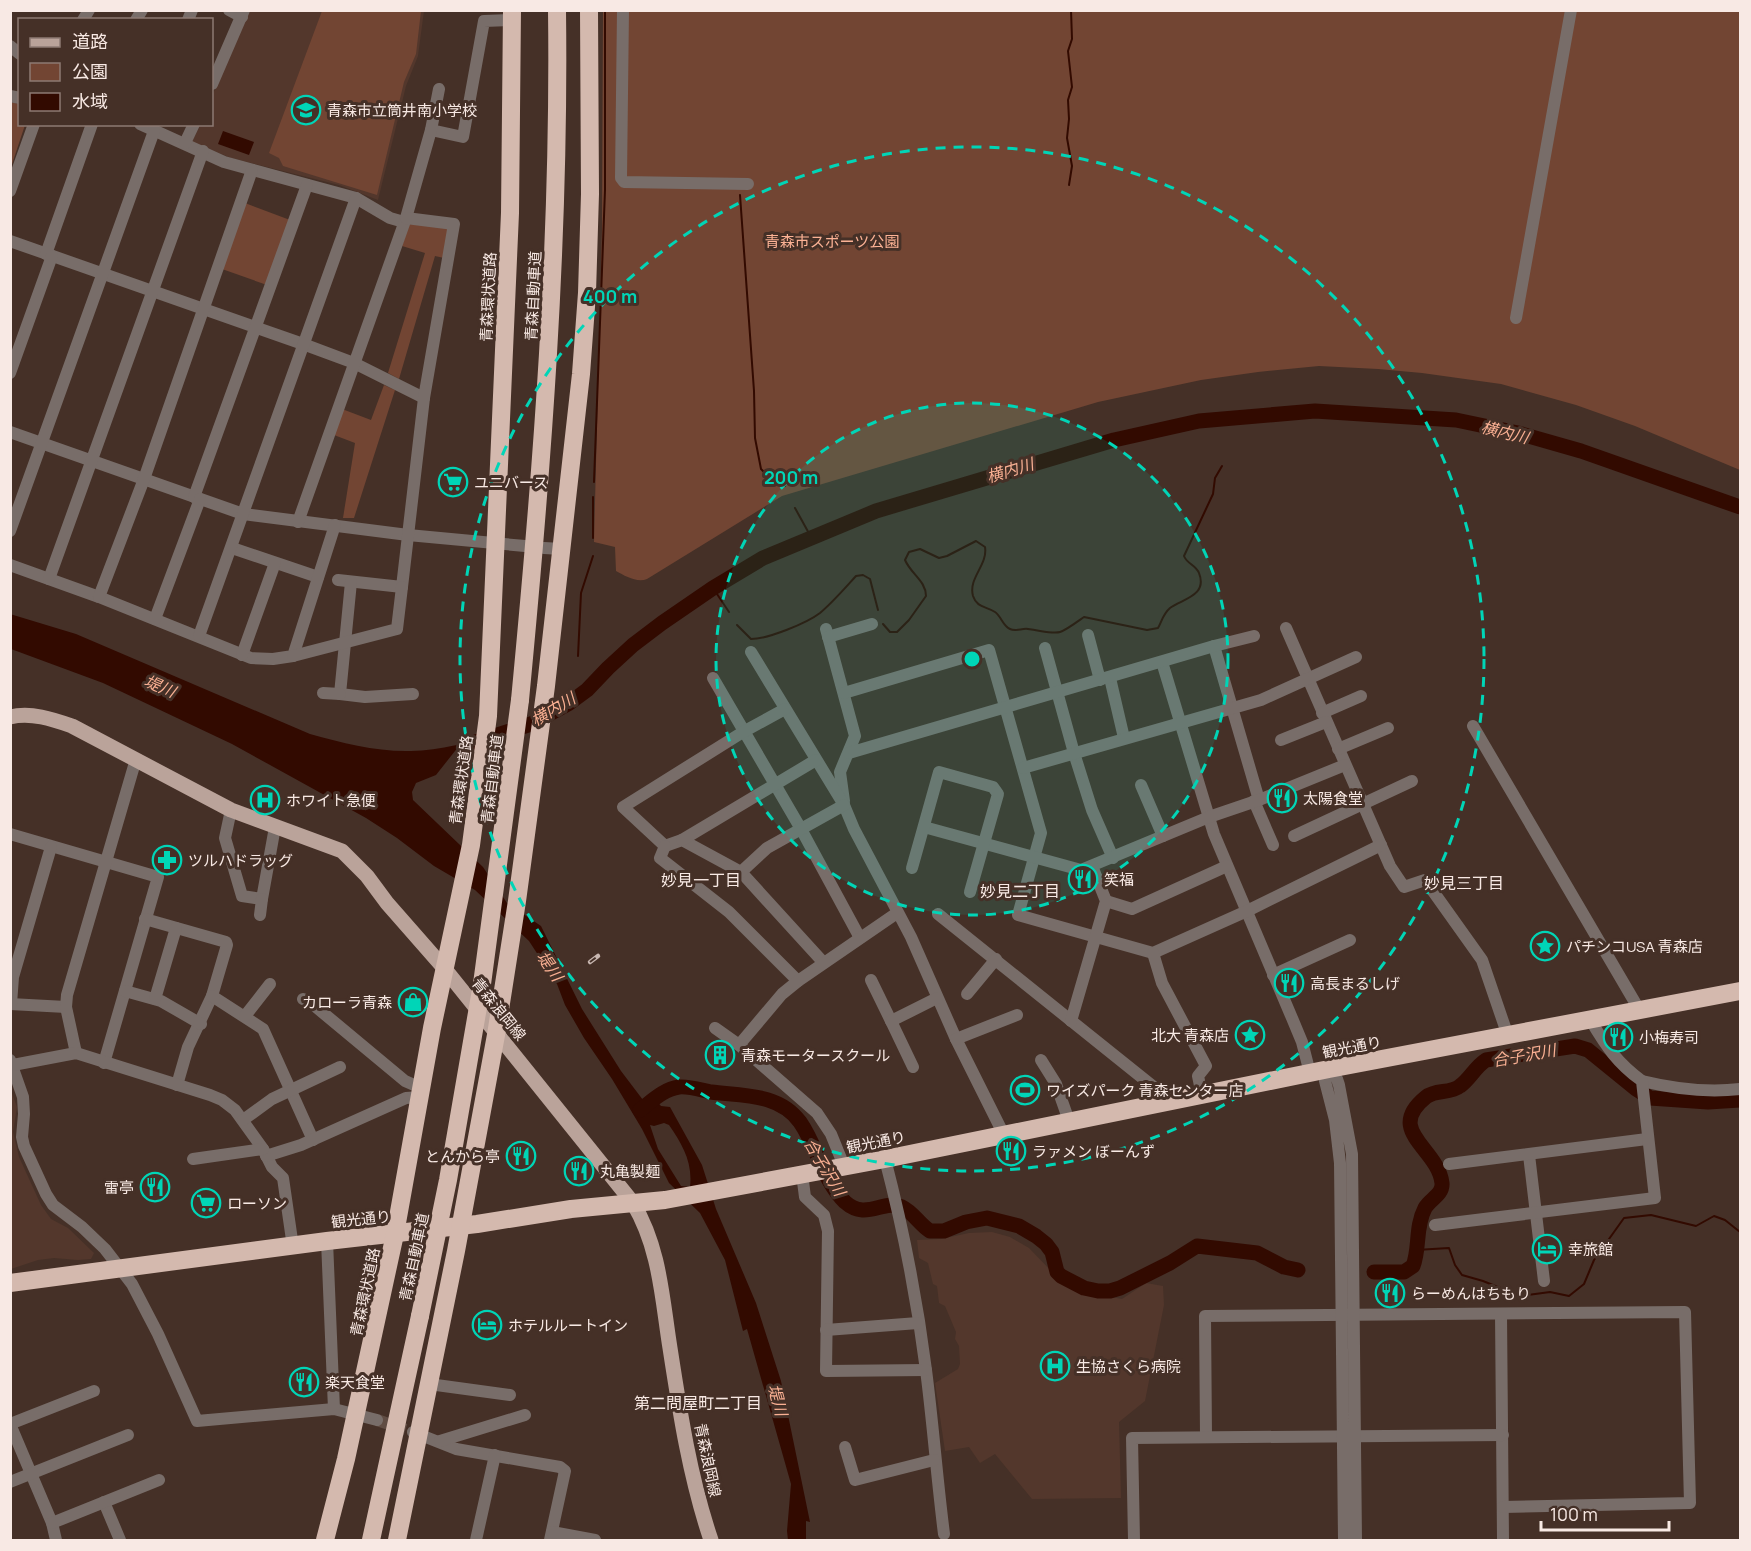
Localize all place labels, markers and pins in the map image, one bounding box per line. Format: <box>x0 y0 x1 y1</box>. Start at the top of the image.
school or university icon: 青森市立筒井南小学校 <box>290 94 322 126</box>
place label: 青森市立筒井南小学校 <box>327 100 477 121</box>
supermarket icon: ユニバース <box>437 466 469 498</box>
place label: ユニバース <box>474 472 548 493</box>
centre of rings <box>962 649 982 669</box>
restaurant icon: 太陽食堂 <box>1266 782 1298 814</box>
hospital icon: ホワイト急便 <box>249 784 281 816</box>
place label: 太陽食堂 <box>1303 788 1363 809</box>
place label: ホワイト急便 <box>286 790 376 811</box>
pharmacy icon: ツルハドラッグ <box>151 844 183 876</box>
place label: ツルハドラッグ <box>188 850 293 871</box>
restaurant icon: 笑福 <box>1067 863 1099 895</box>
place label: 笑福 <box>1104 869 1134 890</box>
place icon: パチンコUSA 青森店 <box>1529 930 1561 962</box>
place label: パチンコUSA 青森店 <box>1566 936 1703 957</box>
restaurant icon: 高長まるしげ <box>1273 967 1305 999</box>
place label: 高長まるしげ <box>1310 973 1400 994</box>
shop icon: カローラ青森 <box>397 986 429 1018</box>
place label: カローラ青森 <box>302 992 392 1013</box>
place icon: 北大 青森店 <box>1234 1019 1266 1051</box>
restaurant icon: 小梅寿司 <box>1602 1021 1634 1053</box>
place label: 北大 青森店 <box>1151 1025 1229 1046</box>
place label: 小梅寿司 <box>1639 1027 1699 1048</box>
building icon: 青森モータースクール <box>704 1039 736 1071</box>
place label: 青森モータースクール <box>741 1045 890 1066</box>
sports icon: ワイズパーク 青森センター店 <box>1009 1074 1041 1106</box>
place label: ワイズパーク 青森センター店 <box>1046 1080 1244 1101</box>
restaurant icon: ラァメン ぼーんず <box>995 1135 1027 1167</box>
restaurant icon: とんから亭 <box>505 1140 537 1172</box>
place label: ラァメン ぼーんず <box>1032 1141 1155 1162</box>
place label: とんから亭 <box>425 1146 500 1167</box>
restaurant icon: 丸亀製麺 <box>563 1155 595 1187</box>
place label: 丸亀製麺 <box>600 1161 660 1182</box>
restaurant icon: 雷亭 <box>139 1171 171 1203</box>
place label: 雷亭 <box>104 1177 134 1198</box>
supermarket icon: ローソン <box>190 1187 222 1219</box>
place label: ローソン <box>227 1193 287 1214</box>
hotel icon: 幸旅館 <box>1531 1233 1563 1265</box>
place label: 幸旅館 <box>1568 1239 1613 1260</box>
restaurant icon: らーめんはちもり <box>1374 1277 1406 1309</box>
place label: らーめんはちもり <box>1411 1283 1531 1304</box>
hotel icon: ホテルルートイン <box>471 1309 503 1341</box>
place label: ホテルルートイン <box>508 1315 628 1336</box>
hospital icon: 生協さくら病院 <box>1039 1350 1071 1382</box>
place label: 生協さくら病院 <box>1076 1356 1181 1377</box>
restaurant icon: 楽天食堂 <box>288 1366 320 1398</box>
place label: 楽天食堂 <box>325 1372 385 1393</box>

